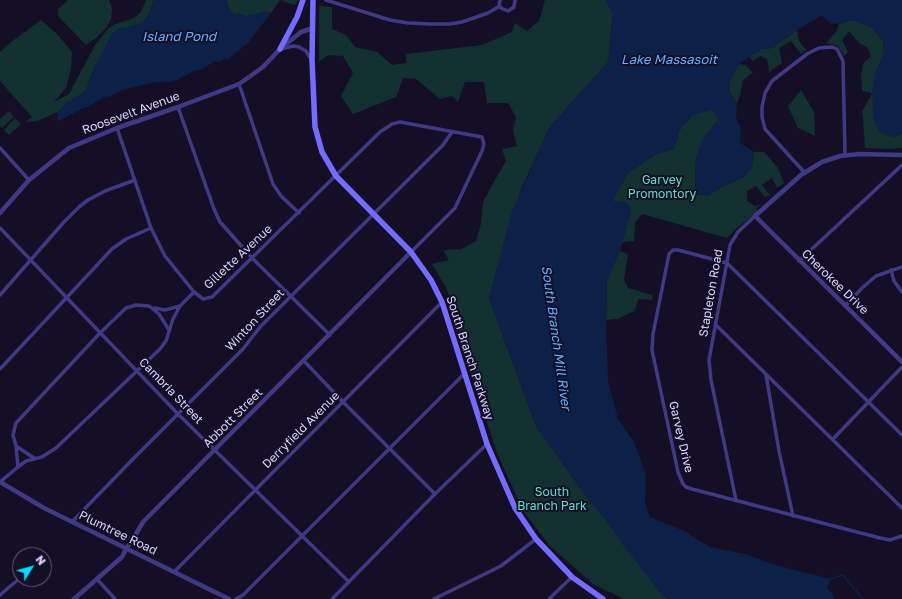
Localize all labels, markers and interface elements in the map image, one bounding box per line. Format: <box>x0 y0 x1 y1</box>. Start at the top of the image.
water label: Island Pond <box>142 29 216 45</box>
water label: Lake Massasoit <box>621 52 717 68</box>
street label: Roosevelt Avenue <box>80 89 182 137</box>
park label: Garvey Promontory <box>628 173 696 201</box>
street label: Gillette Avenue <box>201 222 275 292</box>
street label: Cherokee Drive <box>799 246 871 318</box>
street label: Stapleton Road <box>696 248 726 338</box>
water label: South Branch Mill River <box>538 265 574 411</box>
street label: Winton Street <box>222 286 288 354</box>
street label: South Branch Parkway <box>443 294 497 422</box>
street label: Cambria Street <box>136 355 206 427</box>
street label: Abbott Street <box>200 385 266 451</box>
street label: Derryfield Avenue <box>259 388 343 472</box>
street label: Garvey Drive <box>666 400 696 474</box>
park label: South Branch Park <box>517 485 587 513</box>
street label: Plumtree Road <box>77 508 159 558</box>
north arrow <box>12 547 52 587</box>
text: N <box>33 553 49 567</box>

